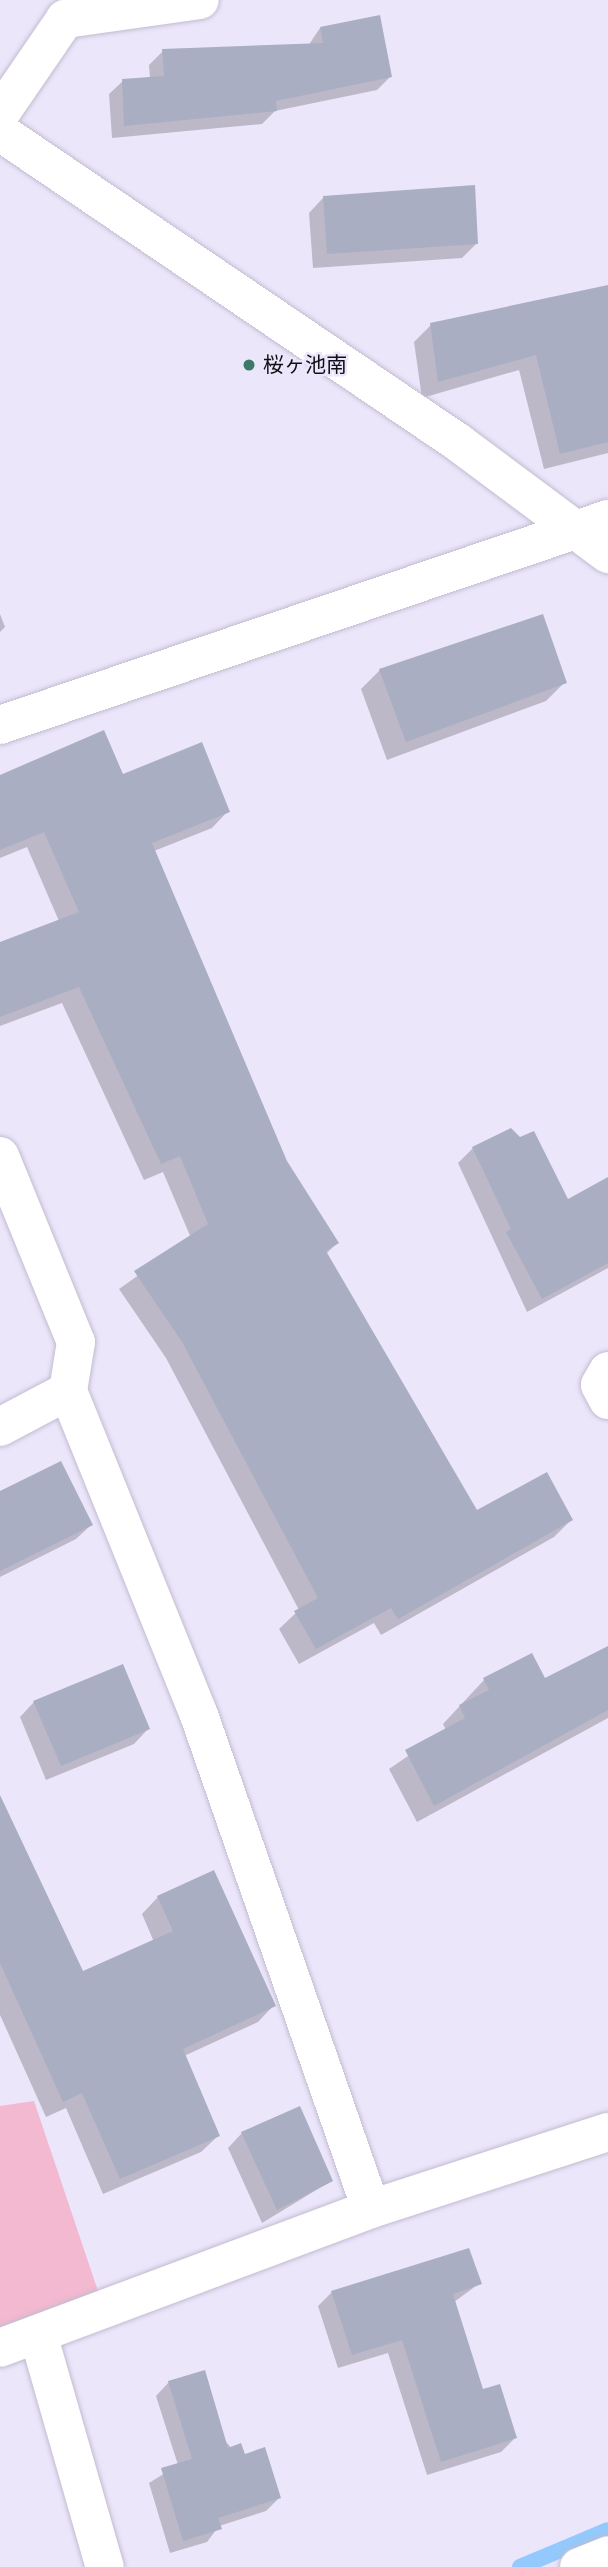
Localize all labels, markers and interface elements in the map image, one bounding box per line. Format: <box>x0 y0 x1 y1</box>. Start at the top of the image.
place label: 桜ヶ池南 <box>263 352 347 378</box>
marker: 桜ヶ池南 <box>241 357 257 373</box>

